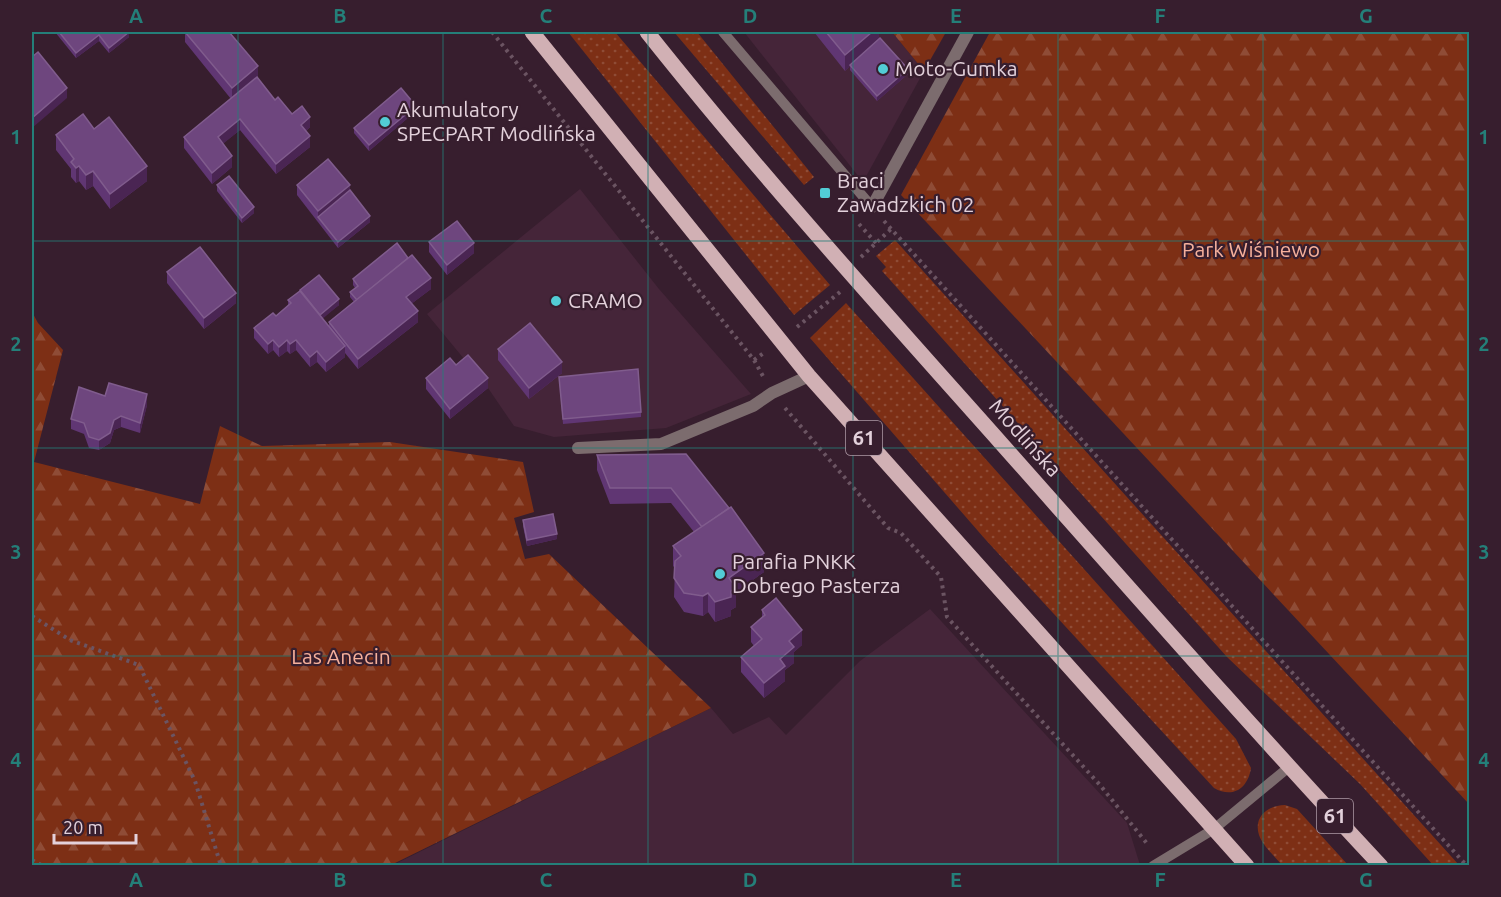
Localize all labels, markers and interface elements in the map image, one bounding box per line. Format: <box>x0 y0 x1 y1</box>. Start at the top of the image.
text: A <box>129 4 143 27</box>
text: B <box>333 4 347 27</box>
text: C <box>540 4 553 27</box>
text: D <box>743 4 757 27</box>
text: E <box>950 4 962 27</box>
text: F <box>1154 4 1166 27</box>
text: G <box>1359 4 1373 27</box>
place label: Moto-Gumka <box>895 56 1018 80</box>
marker: Moto-Gumka <box>876 62 890 76</box>
place label: Akumulatory SPECPART Modlińska <box>397 97 596 145</box>
marker: Akumulatory SPECPART Modlińska <box>378 115 392 129</box>
text: 1 <box>10 125 22 148</box>
text: 1 <box>1478 125 1490 148</box>
place label: Braci Zawadzkich 02 <box>837 168 975 216</box>
marker: Braci Zawadzkich 02 <box>818 186 832 200</box>
park label: Park Wiśniewo <box>1182 237 1320 261</box>
place label: CRAMO <box>568 288 643 312</box>
marker: CRAMO <box>549 294 563 308</box>
text: 2 <box>10 332 22 355</box>
text: 2 <box>1478 332 1490 355</box>
street label: Modlińska <box>985 394 1067 481</box>
road number: 61 <box>846 421 882 455</box>
text: 3 <box>10 540 22 563</box>
text: 3 <box>1478 540 1490 563</box>
place label: Parafia PNKK Dobrego Pasterza <box>732 549 901 597</box>
marker: Parafia PNKK Dobrego Pasterza <box>713 567 727 581</box>
park label: Las Anecin <box>291 644 391 668</box>
text: 4 <box>10 748 22 771</box>
text: 4 <box>1478 748 1490 771</box>
road number: 61 <box>1317 799 1353 833</box>
scale bar <box>54 807 136 845</box>
text: 20 m <box>63 817 103 837</box>
text: A <box>129 868 143 891</box>
text: B <box>333 868 347 891</box>
text: C <box>540 868 553 891</box>
text: D <box>743 868 757 891</box>
text: E <box>950 868 962 891</box>
text: F <box>1154 868 1166 891</box>
text: G <box>1359 868 1373 891</box>

